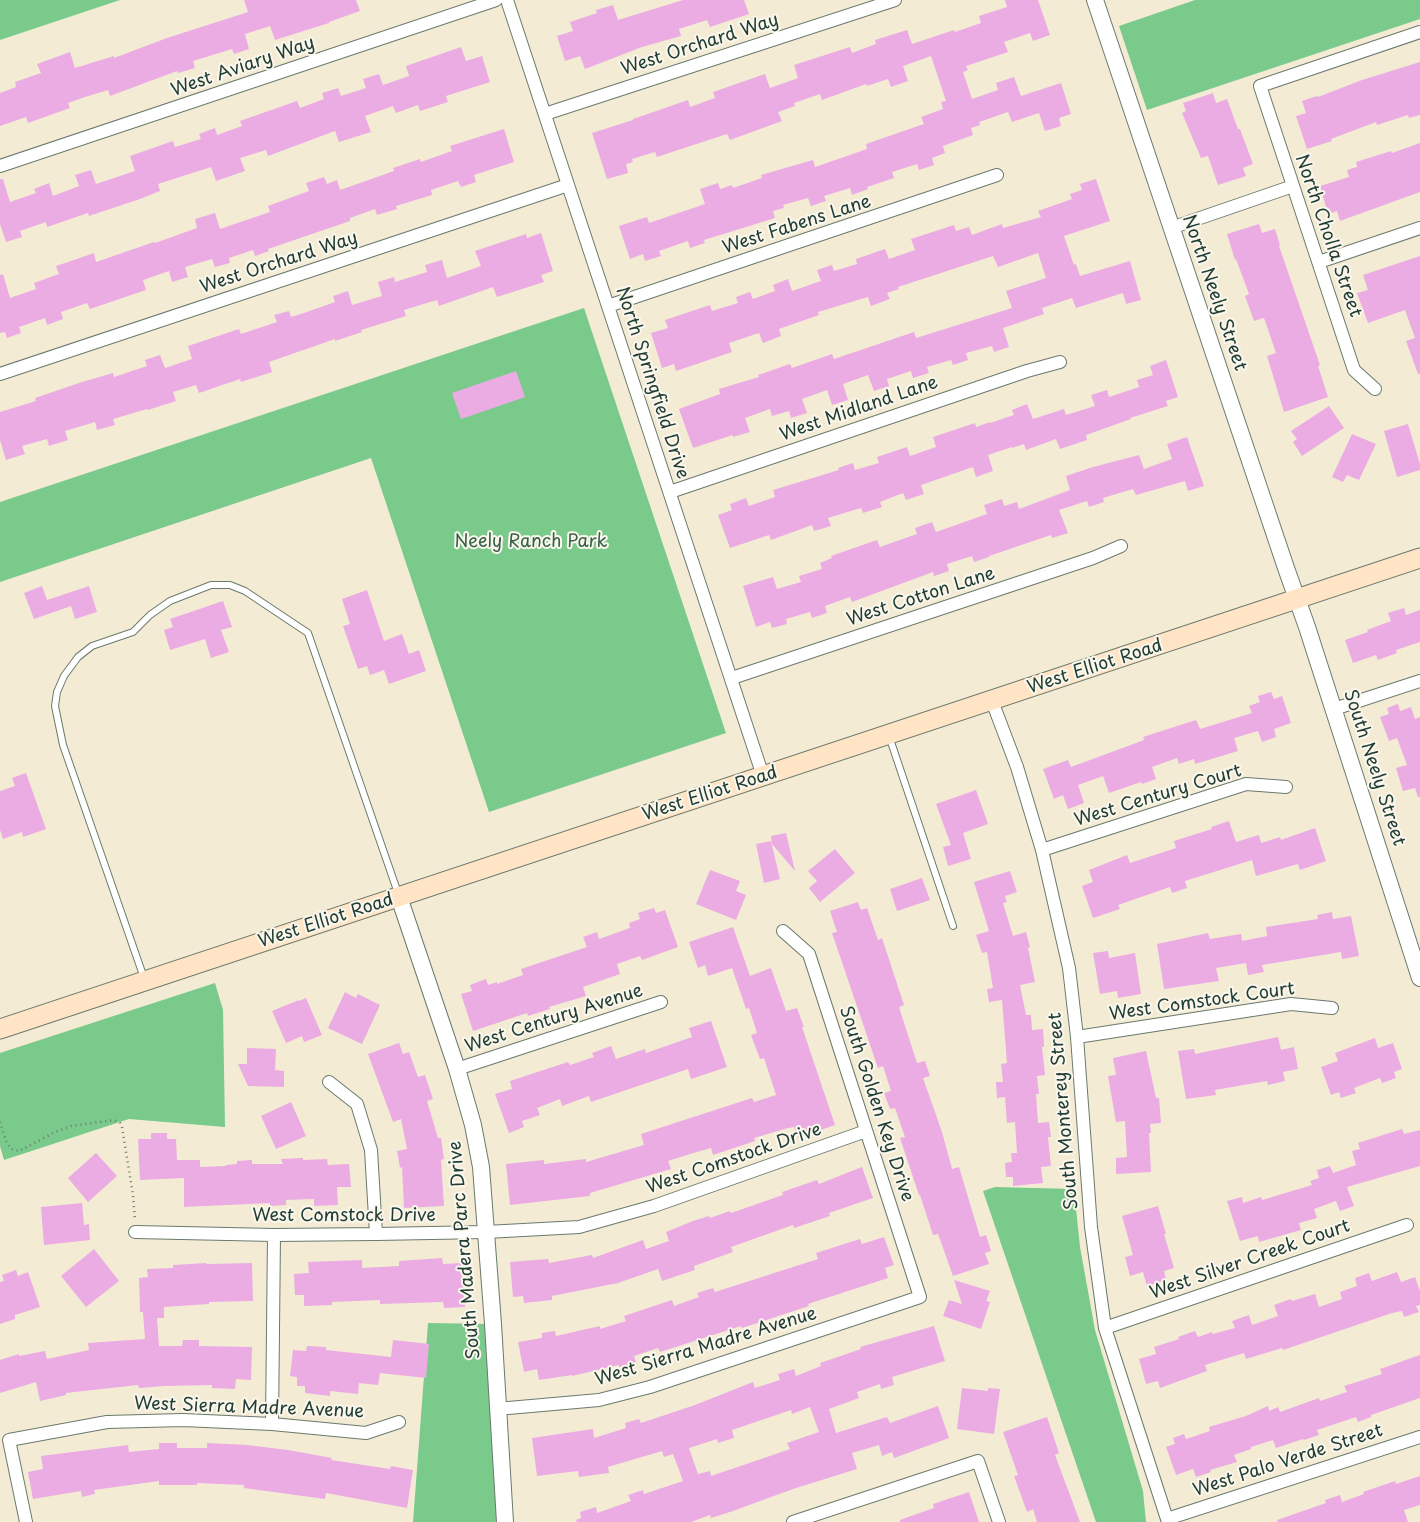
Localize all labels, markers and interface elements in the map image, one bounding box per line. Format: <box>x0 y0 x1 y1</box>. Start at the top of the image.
street label: West Orchard Way <box>618 9 782 81</box>
street label: West Aviary Way <box>168 32 318 102</box>
street label: North Cholla Street <box>1290 152 1366 320</box>
street label: West Fabens Lane <box>720 191 874 259</box>
street label: North Neely Street <box>1177 212 1251 374</box>
street label: West Orchard Way <box>197 227 361 299</box>
street label: North Springfield Drive <box>611 284 693 482</box>
street label: West Midland Lane <box>777 372 941 446</box>
park label: Neely Ranch Park <box>454 531 608 553</box>
street label: West Cotton Lane <box>844 563 998 631</box>
street label: West Elliot Road <box>1025 635 1165 699</box>
street label: South Neely Street <box>1339 687 1409 849</box>
street label: West Century Court <box>1072 760 1244 832</box>
street label: West Elliot Road <box>640 762 780 826</box>
street label: West Elliot Road <box>256 889 396 953</box>
street label: West Comstock Court <box>1108 978 1296 1026</box>
street label: West Century Avenue <box>462 980 646 1058</box>
street label: South Golden Key Drive <box>834 1004 918 1204</box>
street label: South Monterey Street <box>1045 1011 1083 1211</box>
street label: West Comstock Drive <box>644 1119 824 1199</box>
street label: South Madera Parc Drive <box>445 1140 485 1360</box>
street label: West Comstock Drive <box>252 1205 436 1227</box>
street label: West Silver Creek Court <box>1147 1216 1353 1304</box>
street label: West Sierra Madre Avenue <box>593 1303 819 1391</box>
street label: West Sierra Madre Avenue <box>134 1393 364 1423</box>
street label: West Palo Verde Street <box>1190 1420 1386 1502</box>

